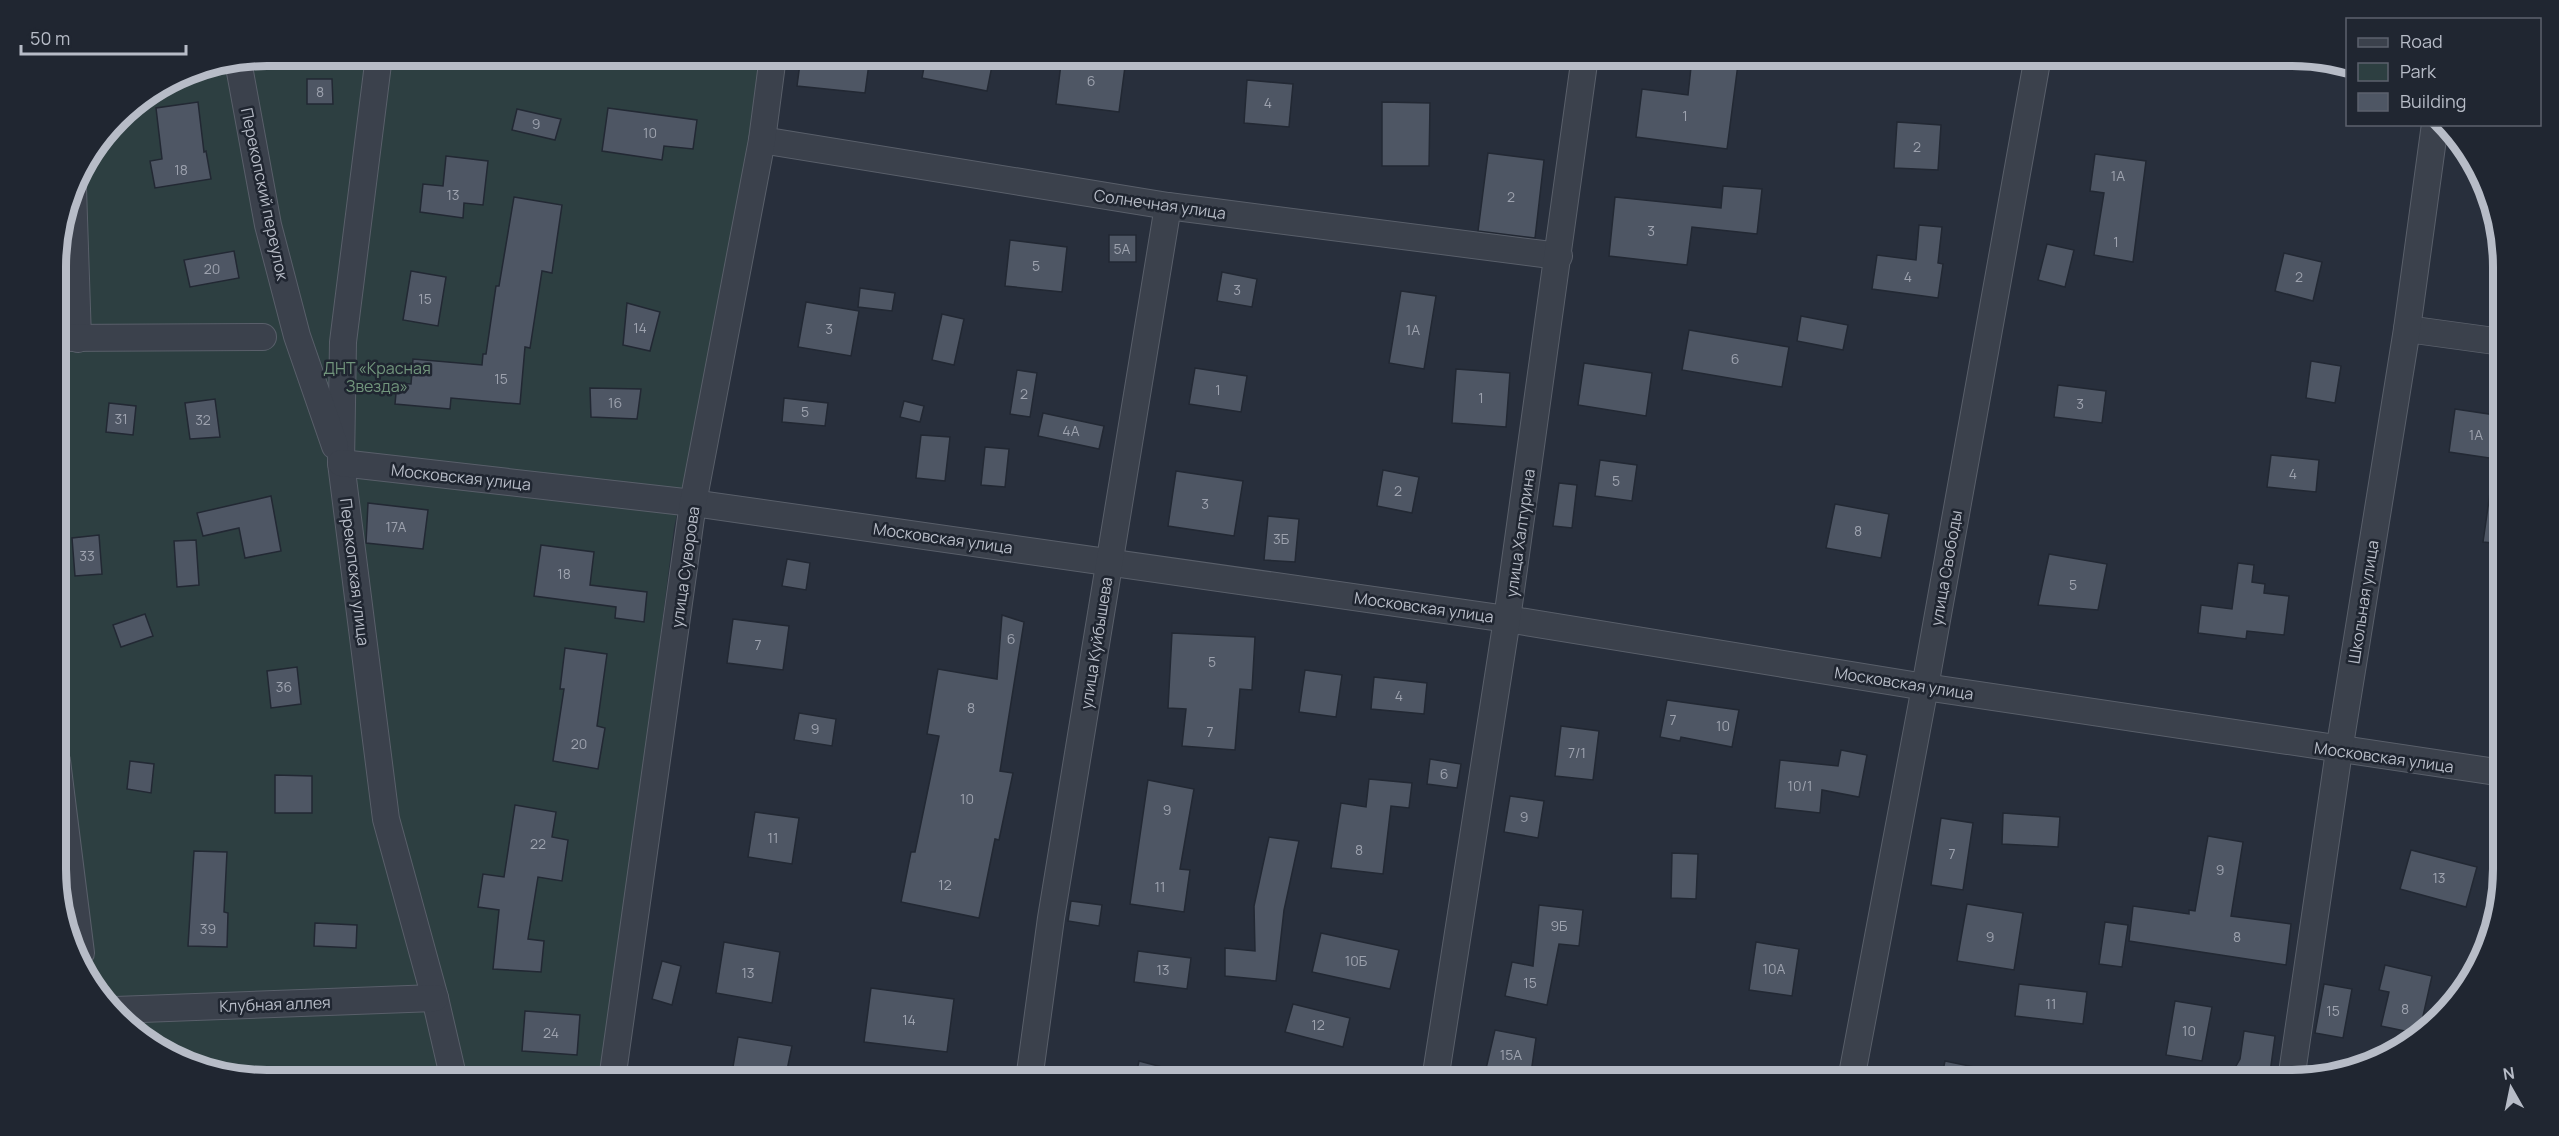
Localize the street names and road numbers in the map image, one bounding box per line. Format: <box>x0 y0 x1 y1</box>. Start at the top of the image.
street label: Перекопский переулок <box>236 106 294 283</box>
street label: Солнечная улица <box>1093 184 1227 224</box>
street label: Московская улица <box>390 459 532 495</box>
street label: улица Халтурина <box>1500 467 1540 599</box>
street label: Перекопская улица <box>335 497 375 647</box>
street label: улица Суворова <box>666 505 704 629</box>
street label: улица Свободы <box>1925 508 1967 628</box>
street label: Московская улица <box>872 517 1014 559</box>
street label: Школьная улица <box>2342 539 2384 665</box>
street label: улица Куйбышева <box>1075 575 1117 711</box>
street label: Московская улица <box>1353 586 1495 628</box>
street label: Московская улица <box>1833 661 1975 705</box>
street label: Московская улица <box>2313 736 2455 778</box>
street label: Клубная аллея <box>219 991 331 1017</box>

